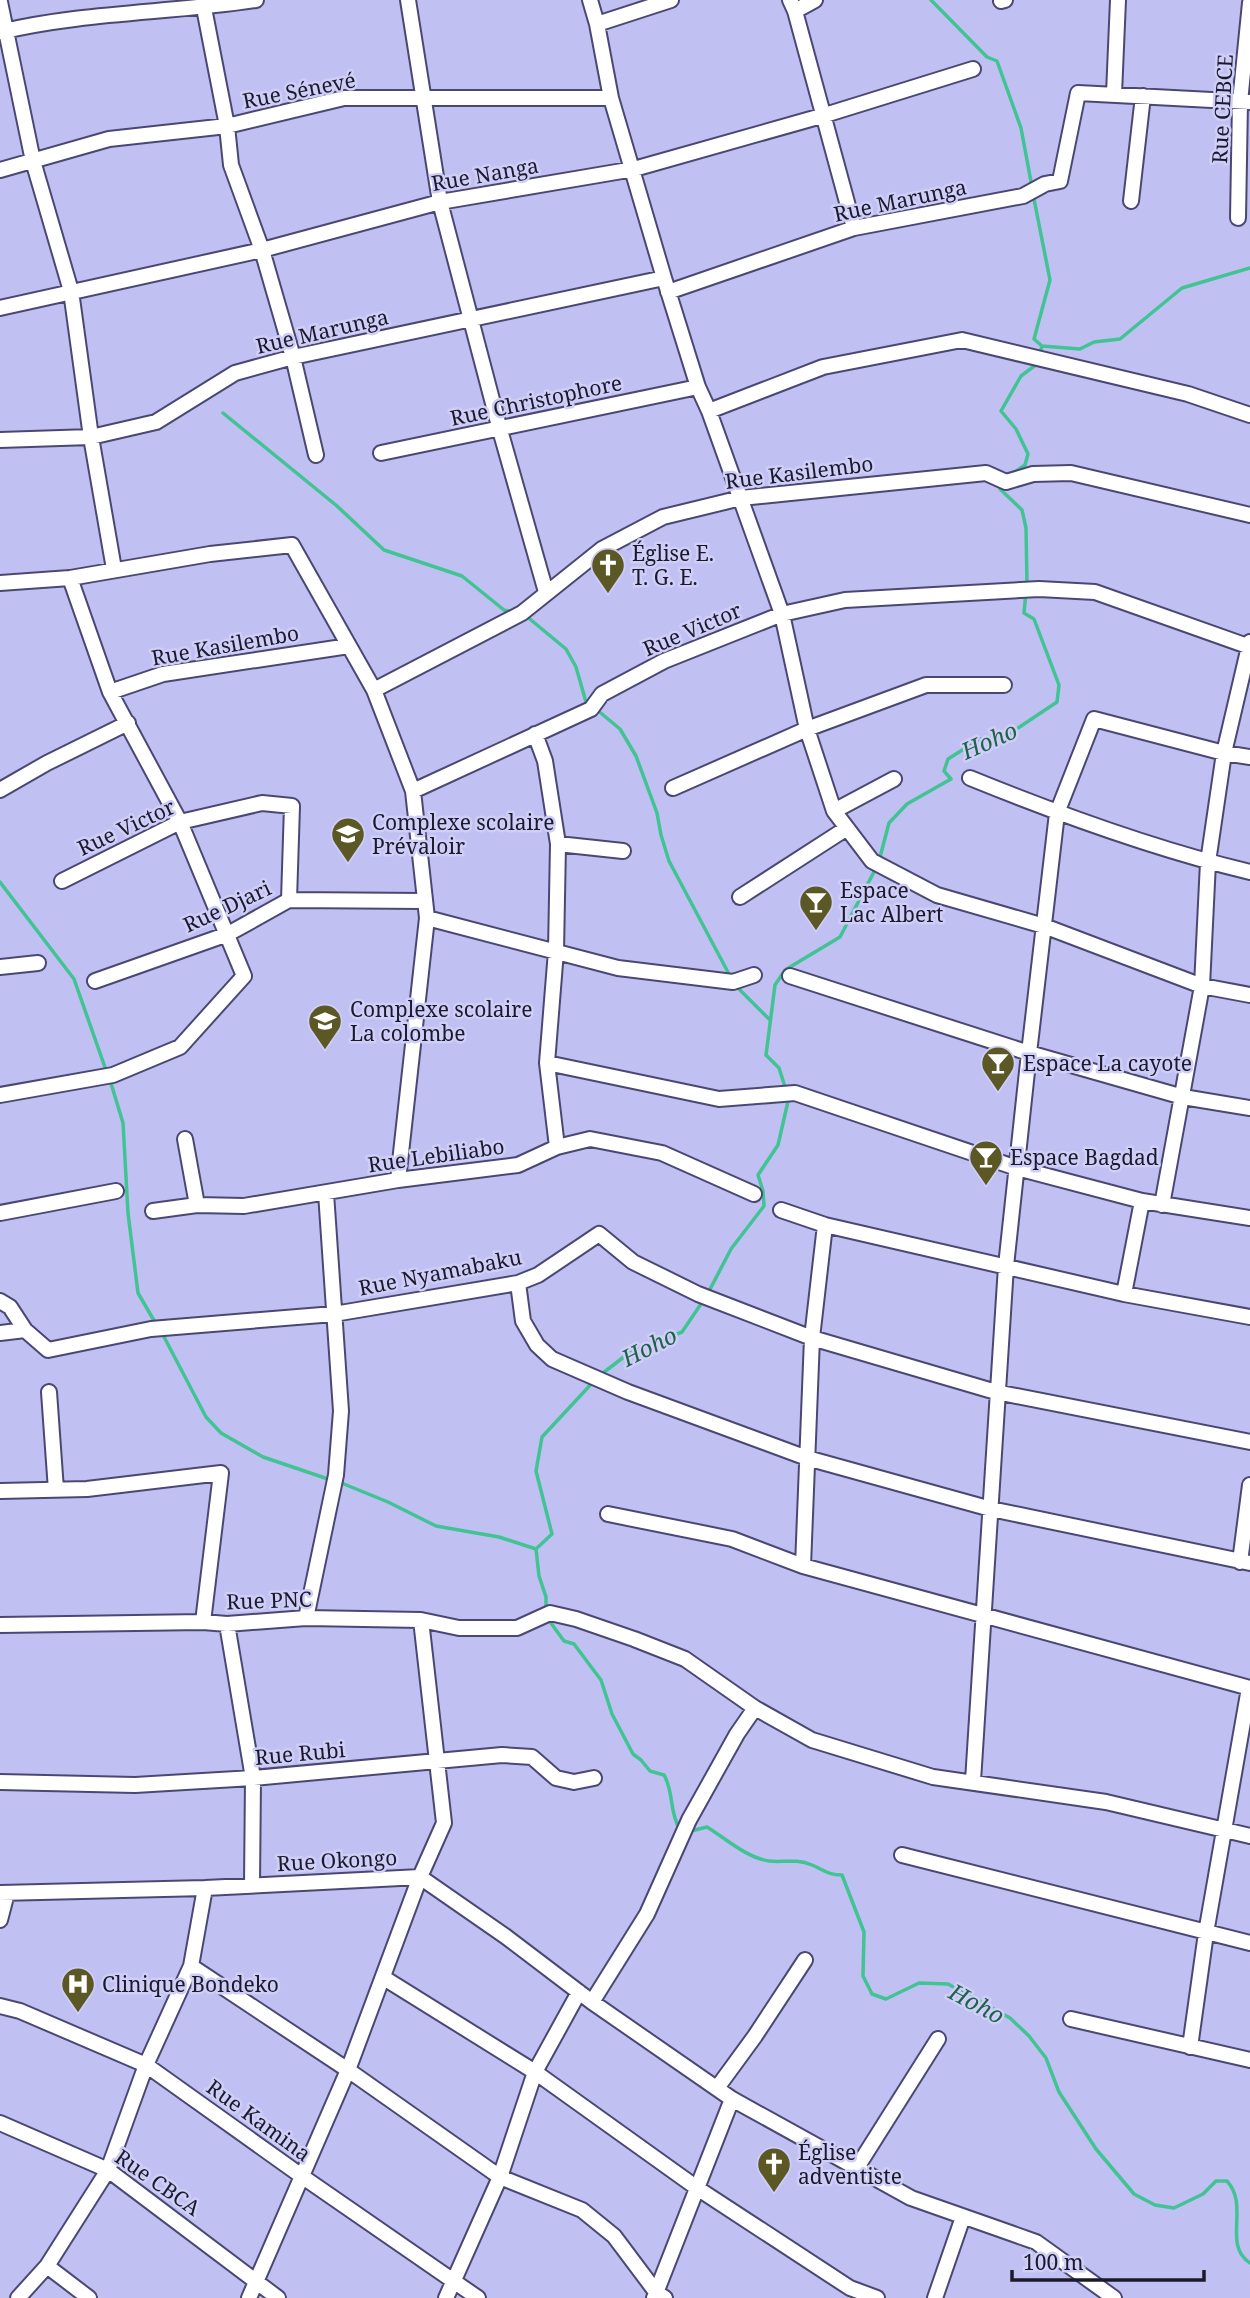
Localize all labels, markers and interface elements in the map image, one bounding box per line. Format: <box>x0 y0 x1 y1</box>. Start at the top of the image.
street label: Rue CEBCE <box>1205 54 1239 164</box>
street label: Rue Sénevé <box>240 65 358 115</box>
street label: Rue Nanga <box>429 151 541 197</box>
street label: Rue Marunga <box>831 172 969 228</box>
street label: Rue Marunga <box>253 302 391 360</box>
street label: Rue Christophore <box>447 368 625 432</box>
street label: Rue Kasilembo <box>723 449 875 495</box>
place label: Église E. T. G. E. <box>632 539 714 591</box>
church icon: Église E. T. G. E. <box>589 546 627 595</box>
street label: Rue Victor <box>638 596 746 662</box>
street label: Rue Kasilembo <box>149 618 301 672</box>
water label: Hoho <box>955 714 1022 767</box>
street label: Rue Victor <box>73 792 179 862</box>
place label: Complexe scolaire Prévaloir <box>372 808 554 860</box>
school or university icon: Complexe scolaire Prévaloir <box>329 815 367 864</box>
street label: Rue Djari <box>179 873 276 939</box>
place label: Espace Lac Albert <box>840 876 943 928</box>
bar icon: Espace Lac Albert <box>797 883 835 932</box>
place label: Complexe scolaire La colombe <box>350 995 532 1047</box>
school or university icon: Complexe scolaire La colombe <box>306 1002 344 1051</box>
bar icon: Espace La cayote <box>979 1044 1017 1093</box>
place label: Espace La cayote <box>1023 1049 1192 1077</box>
street label: Rue Lebiliabo <box>366 1132 506 1178</box>
bar icon: Espace Bagdad <box>967 1138 1005 1187</box>
place label: Espace Bagdad <box>1010 1143 1159 1171</box>
street label: Rue Nyamabaku <box>356 1242 524 1302</box>
water label: Hoho <box>615 1318 682 1374</box>
street label: Rue PNC <box>226 1585 312 1615</box>
street label: Rue Rubi <box>254 1735 347 1771</box>
street label: Rue Okongo <box>276 1843 398 1877</box>
hospital icon: Clinique Bondeko <box>59 1965 97 2014</box>
place label: Clinique Bondeko <box>102 1970 279 1998</box>
water label: Hoho <box>943 1975 1010 2031</box>
street label: Rue Kamina <box>201 2073 317 2167</box>
place label: Église adventiste <box>798 2138 902 2190</box>
street label: Rue CBCA <box>110 2142 206 2222</box>
church icon: Église adventiste <box>755 2145 793 2194</box>
scale bar <box>1012 2238 1204 2282</box>
text: 100 m <box>1023 2248 1084 2276</box>

